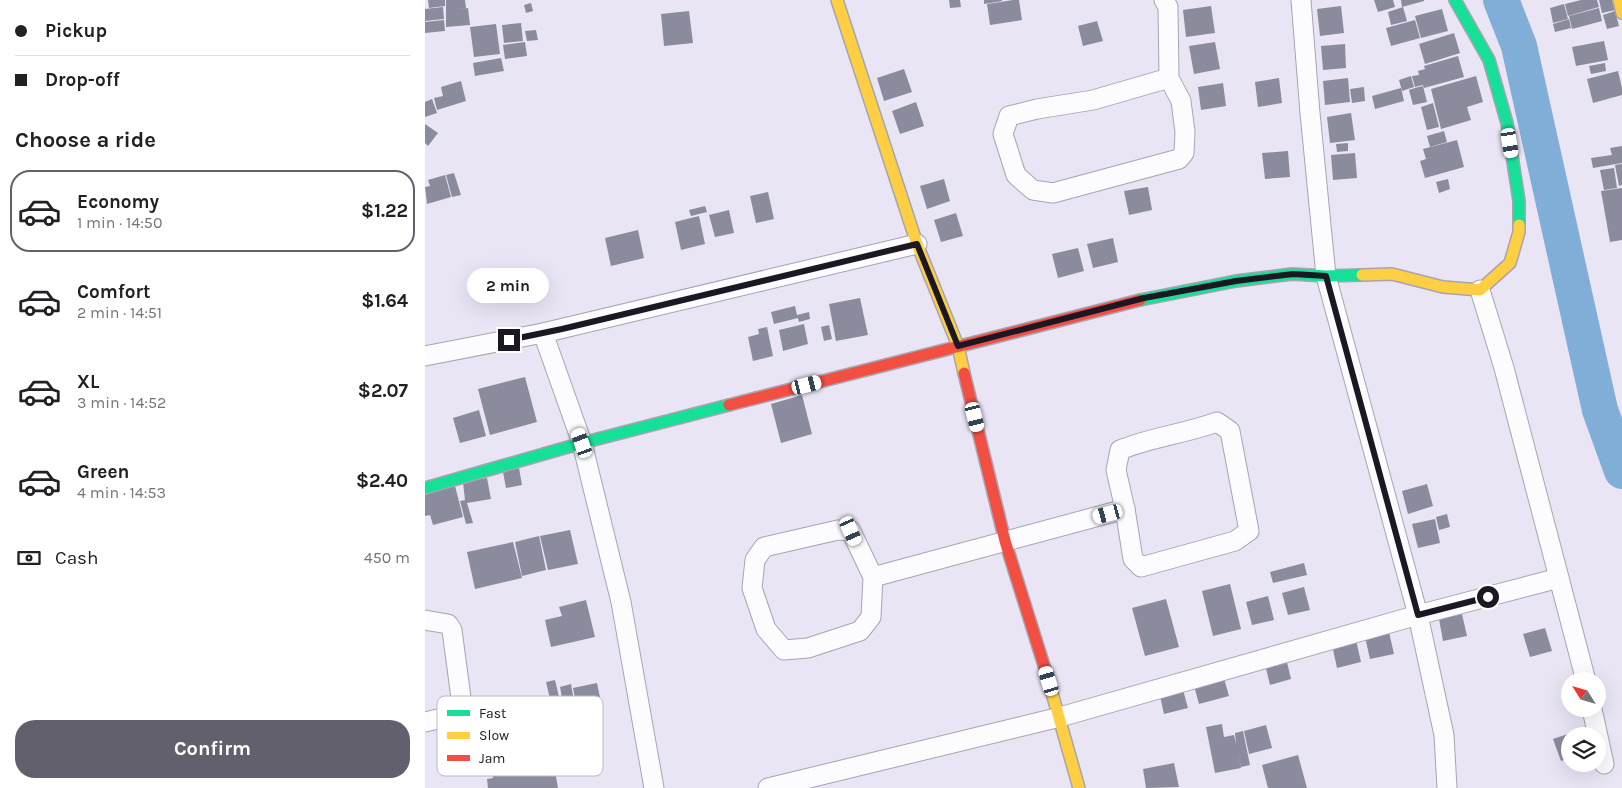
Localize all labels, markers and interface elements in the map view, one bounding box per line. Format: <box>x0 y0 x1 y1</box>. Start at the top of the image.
text: Pickup <box>45 20 107 42</box>
text: Drop-off <box>45 69 120 91</box>
text: Choose a ride <box>15 127 156 153</box>
car <box>1500 127 1519 159</box>
icon: car <box>17 189 62 234</box>
text: Economy <box>77 191 159 213</box>
text: $1.22 <box>361 200 408 222</box>
text: 1 min · 14:50 <box>77 213 162 232</box>
callout: 2 min <box>468 268 550 302</box>
text: 2 min <box>486 276 530 295</box>
icon: car <box>17 279 62 324</box>
text: Comfort <box>77 281 151 303</box>
text: $1.64 <box>361 290 408 312</box>
text: 2 min · 14:51 <box>77 303 162 322</box>
route end <box>498 329 520 351</box>
icon: car <box>17 369 62 414</box>
text: XL <box>77 371 99 393</box>
car <box>790 374 823 396</box>
text: $2.07 <box>358 380 408 402</box>
text: 3 min · 14:52 <box>77 393 166 412</box>
car <box>964 401 985 433</box>
car <box>569 426 594 460</box>
icon: car <box>17 459 62 504</box>
text: Green <box>77 461 129 483</box>
text: $2.40 <box>356 470 408 492</box>
text: 4 min · 14:53 <box>77 483 166 502</box>
car <box>1091 503 1124 525</box>
car <box>838 514 863 548</box>
icon: cash <box>15 544 43 572</box>
text: Cash <box>55 547 99 569</box>
text: 450 m <box>364 548 410 567</box>
route start <box>1477 586 1499 608</box>
car <box>1037 664 1060 698</box>
north arrow <box>1561 672 1606 718</box>
map controls <box>1561 672 1606 772</box>
legend <box>437 696 603 776</box>
text: Fast <box>479 705 506 722</box>
button: Confirm <box>15 720 410 778</box>
text: Slow <box>479 727 509 744</box>
button: layers <box>1561 727 1606 772</box>
text: Jam <box>479 750 505 767</box>

